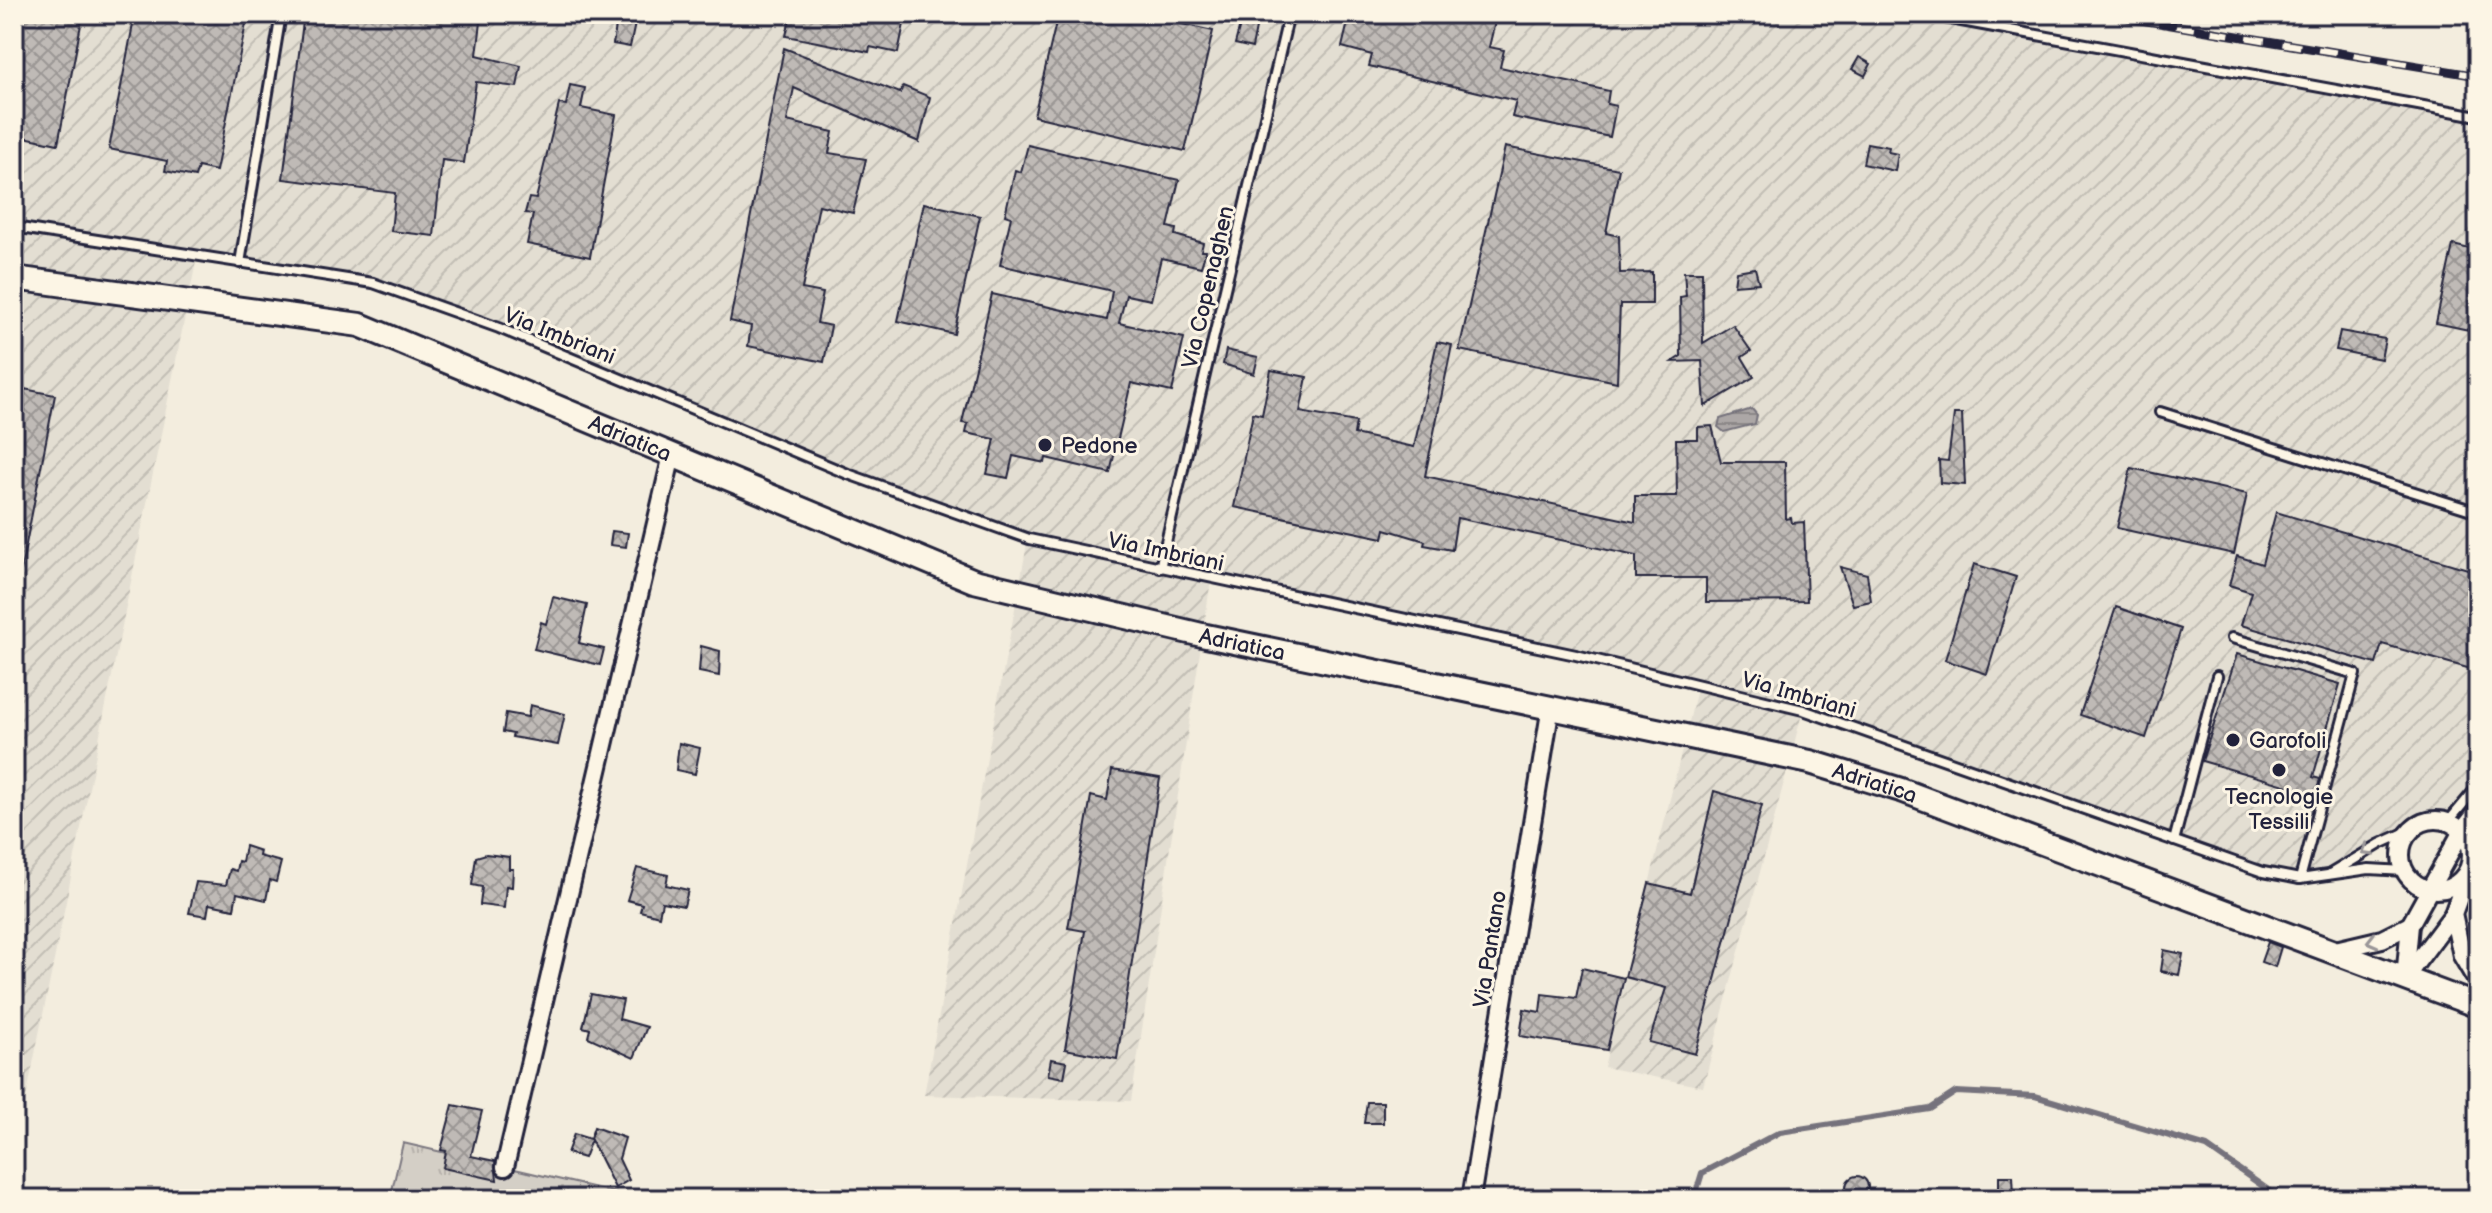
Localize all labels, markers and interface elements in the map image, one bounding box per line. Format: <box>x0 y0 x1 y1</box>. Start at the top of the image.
street label: Via Copenaghen <box>1177 203 1240 371</box>
street label: Via Imbriani <box>500 302 619 371</box>
street label: Adriatica <box>584 410 675 468</box>
place label: Pedone <box>1061 433 1138 460</box>
marker: Pedone <box>1036 436 1054 454</box>
street label: Via Imbriani <box>1105 527 1226 578</box>
street label: Adriatica <box>1197 623 1288 667</box>
street label: Via Imbriani <box>1738 666 1859 725</box>
place label: Garofoli <box>2249 728 2326 755</box>
marker: Garofoli <box>2224 731 2242 749</box>
street label: Adriatica <box>1829 758 1921 810</box>
marker: Tecnologie Tessili <box>2270 761 2288 779</box>
place label: Tecnologie Tessili <box>2225 784 2333 836</box>
one-way arrow <box>2361 842 2376 857</box>
street label: Via Pantano <box>1468 889 1513 1010</box>
one-way arrow <box>2365 932 2379 949</box>

